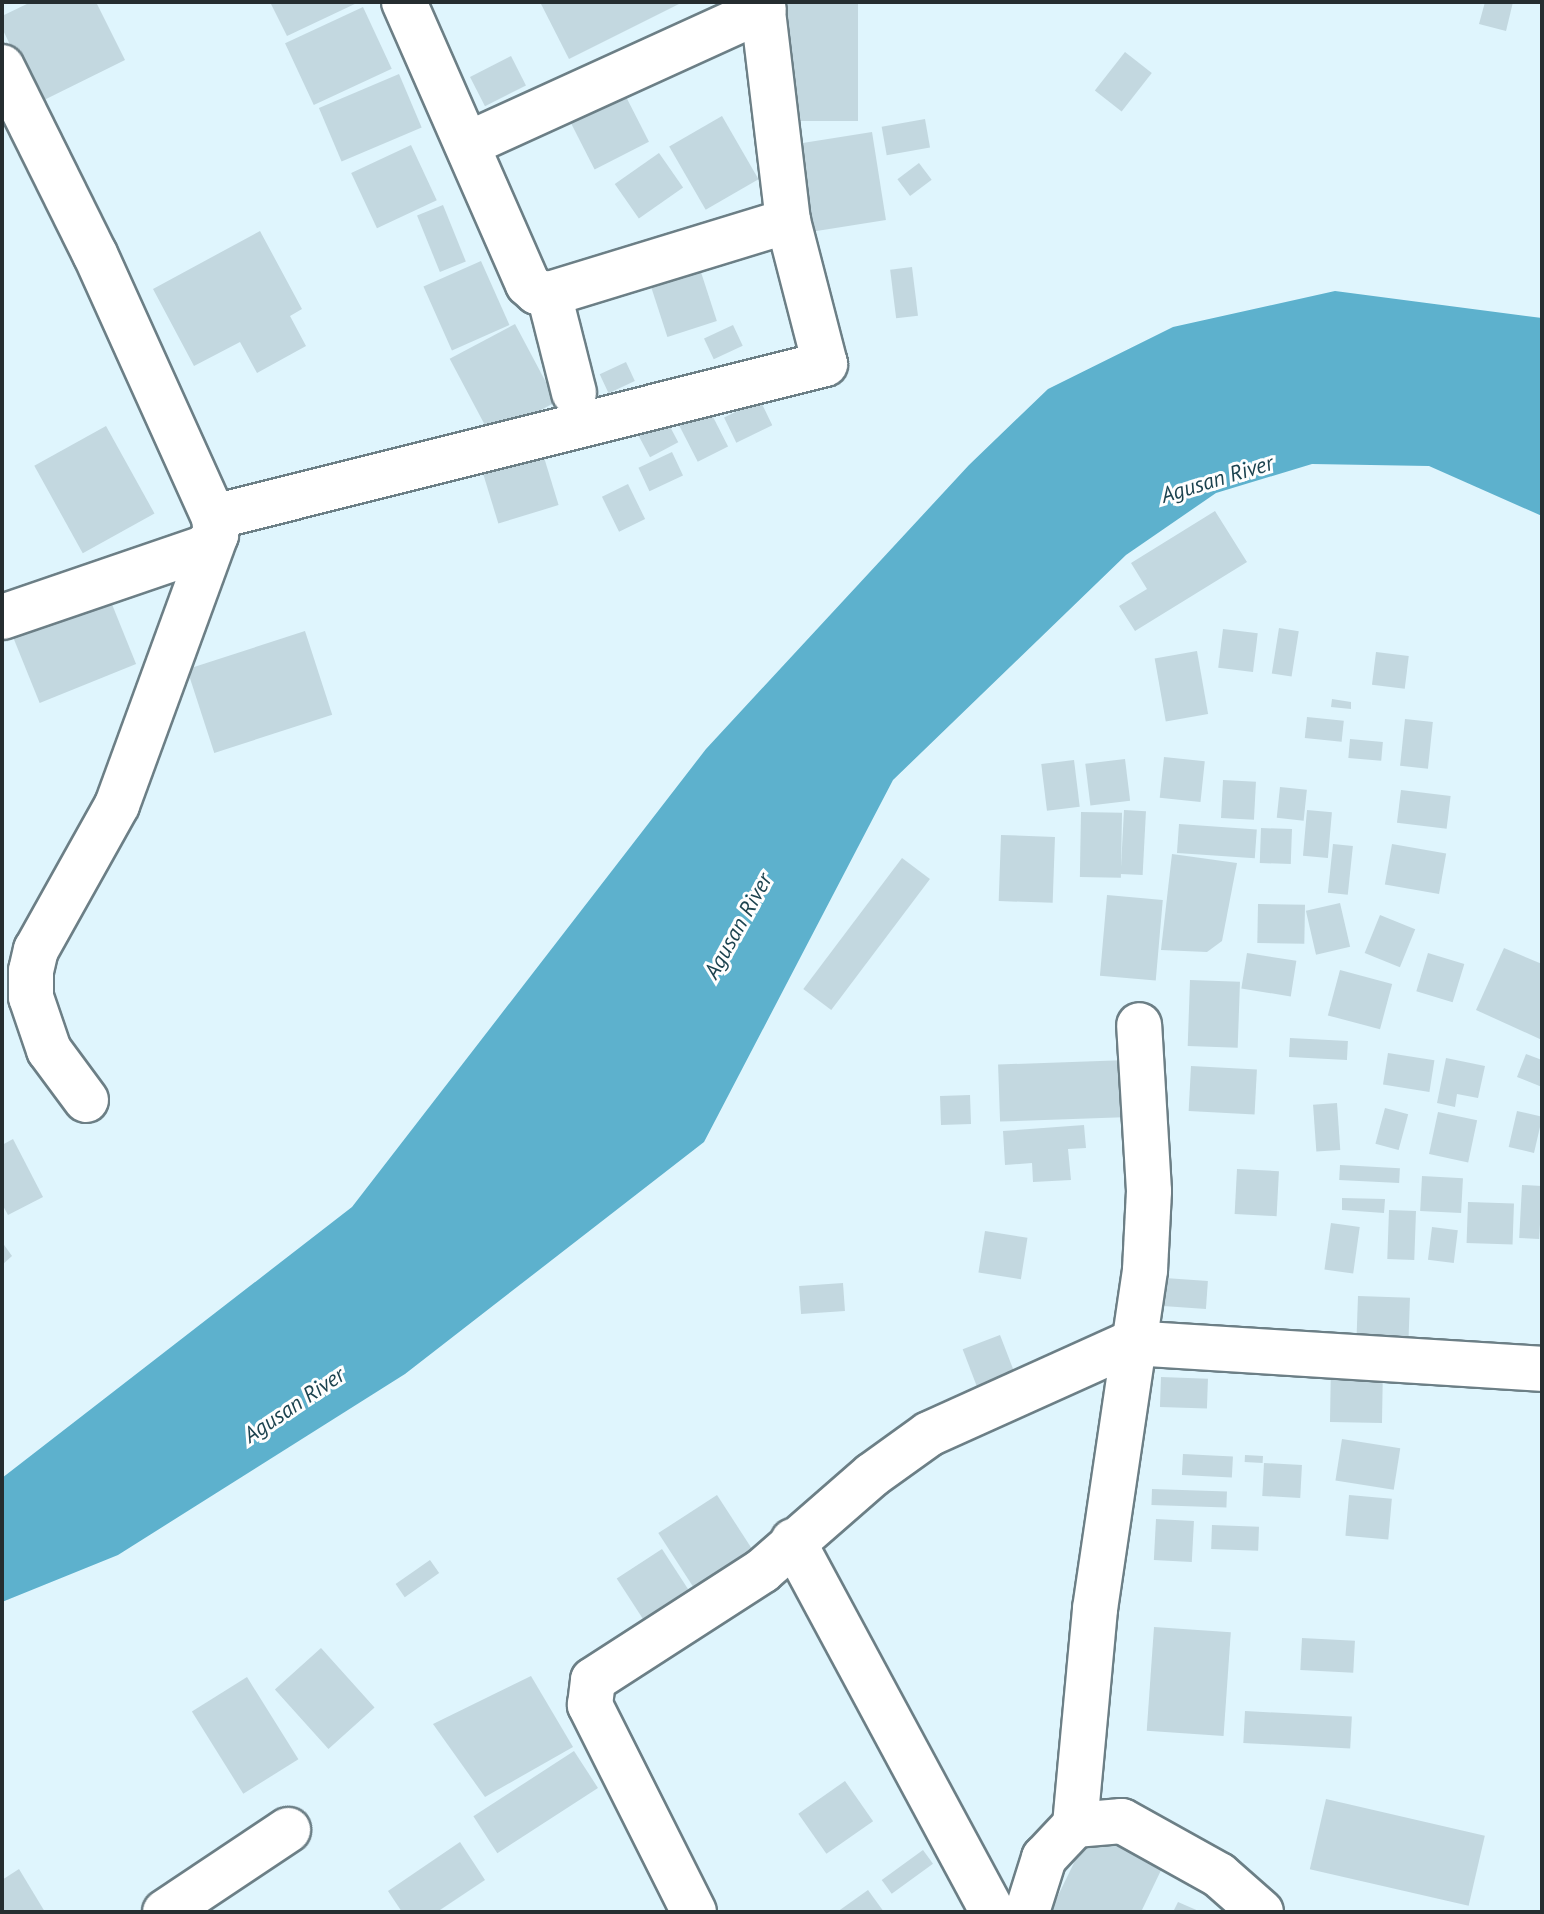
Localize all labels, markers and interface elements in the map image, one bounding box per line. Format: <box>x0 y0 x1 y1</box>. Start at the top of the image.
water label: Agusan River <box>1158 449 1276 509</box>
water label: Agusan River <box>698 869 778 983</box>
water label: Agusan River <box>239 1362 349 1448</box>

